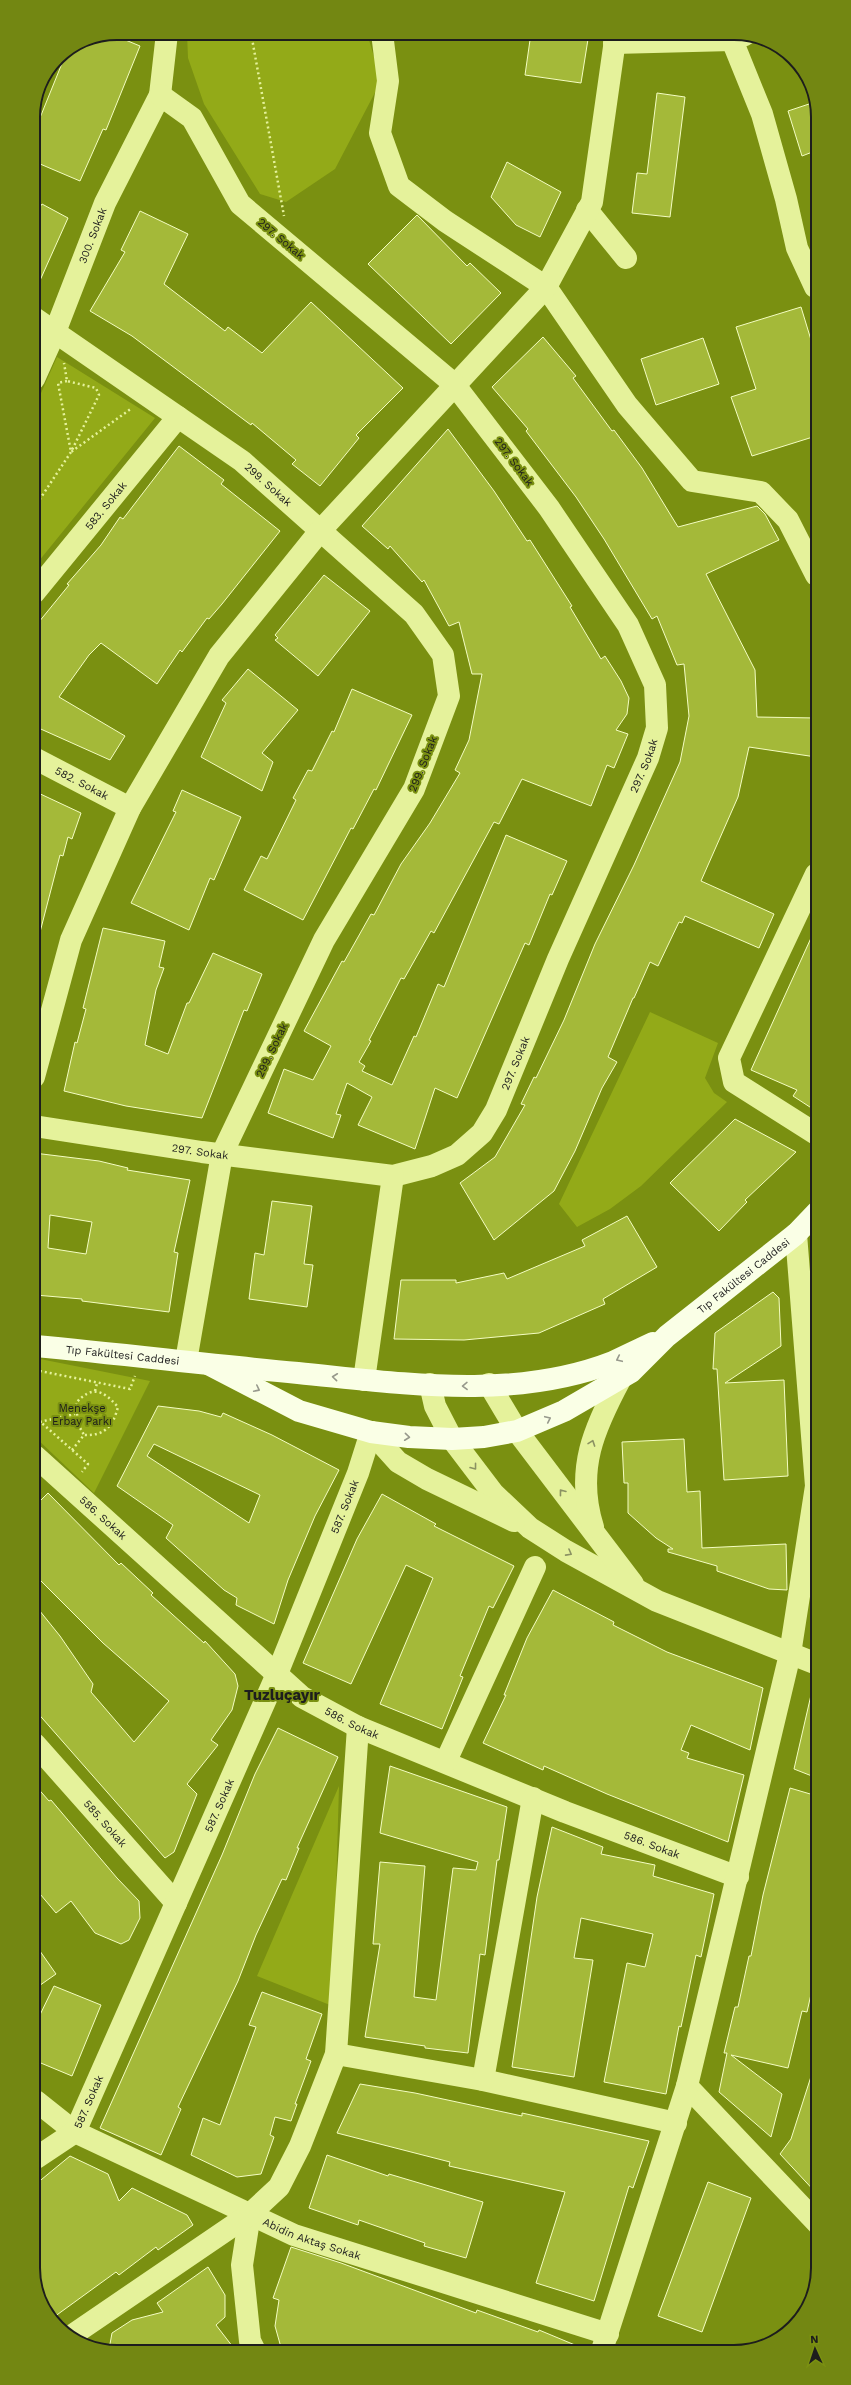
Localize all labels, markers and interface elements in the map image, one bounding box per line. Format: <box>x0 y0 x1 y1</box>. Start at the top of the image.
street label: 300. Sokak <box>76 206 109 265</box>
street label: 297. Sokak <box>255 216 307 262</box>
street label: 297. Sokak <box>492 435 536 489</box>
street label: 299. Sokak <box>242 460 295 509</box>
street label: 583. Sokak <box>82 479 129 532</box>
street label: 299. Sokak <box>406 734 440 794</box>
street label: 297. Sokak <box>627 737 660 795</box>
street label: 582. Sokak <box>53 764 111 802</box>
street label: 299. Sokak <box>253 1021 291 1079</box>
street label: 297. Sokak <box>498 1034 532 1092</box>
street label: 297. Sokak <box>171 1141 229 1162</box>
street label: Tıp Fakültesi Caddesi <box>694 1235 792 1316</box>
street label: Tıp Fakültesi Caddesi <box>65 1342 180 1367</box>
one-way arrow <box>616 1354 624 1362</box>
one-way arrow <box>332 1372 338 1381</box>
one-way arrow <box>462 1381 468 1390</box>
one-way arrow <box>253 1385 260 1392</box>
park label: Menekşe Erbay Parkı <box>52 1402 112 1428</box>
one-way arrow <box>543 1416 551 1424</box>
one-way arrow <box>404 1432 410 1441</box>
one-way arrow <box>587 1440 595 1447</box>
one-way arrow <box>469 1463 476 1470</box>
street label: 587. Sokak <box>328 1478 361 1535</box>
one-way arrow <box>560 1490 567 1497</box>
street label: 586. Sokak <box>77 1493 130 1542</box>
one-way arrow <box>565 1549 572 1556</box>
district label: Tuzluçayır <box>244 1686 321 1704</box>
street label: 586. Sokak <box>323 1704 381 1741</box>
street label: 587. Sokak <box>202 1777 237 1834</box>
street label: 585. Sokak <box>81 1797 130 1850</box>
street label: 586. Sokak <box>622 1828 682 1861</box>
street label: 587. Sokak <box>71 2073 106 2130</box>
street label: Abidin Aktaş Sokak <box>261 2215 363 2262</box>
north arrow <box>795 2329 835 2369</box>
text: N <box>810 2333 819 2346</box>

